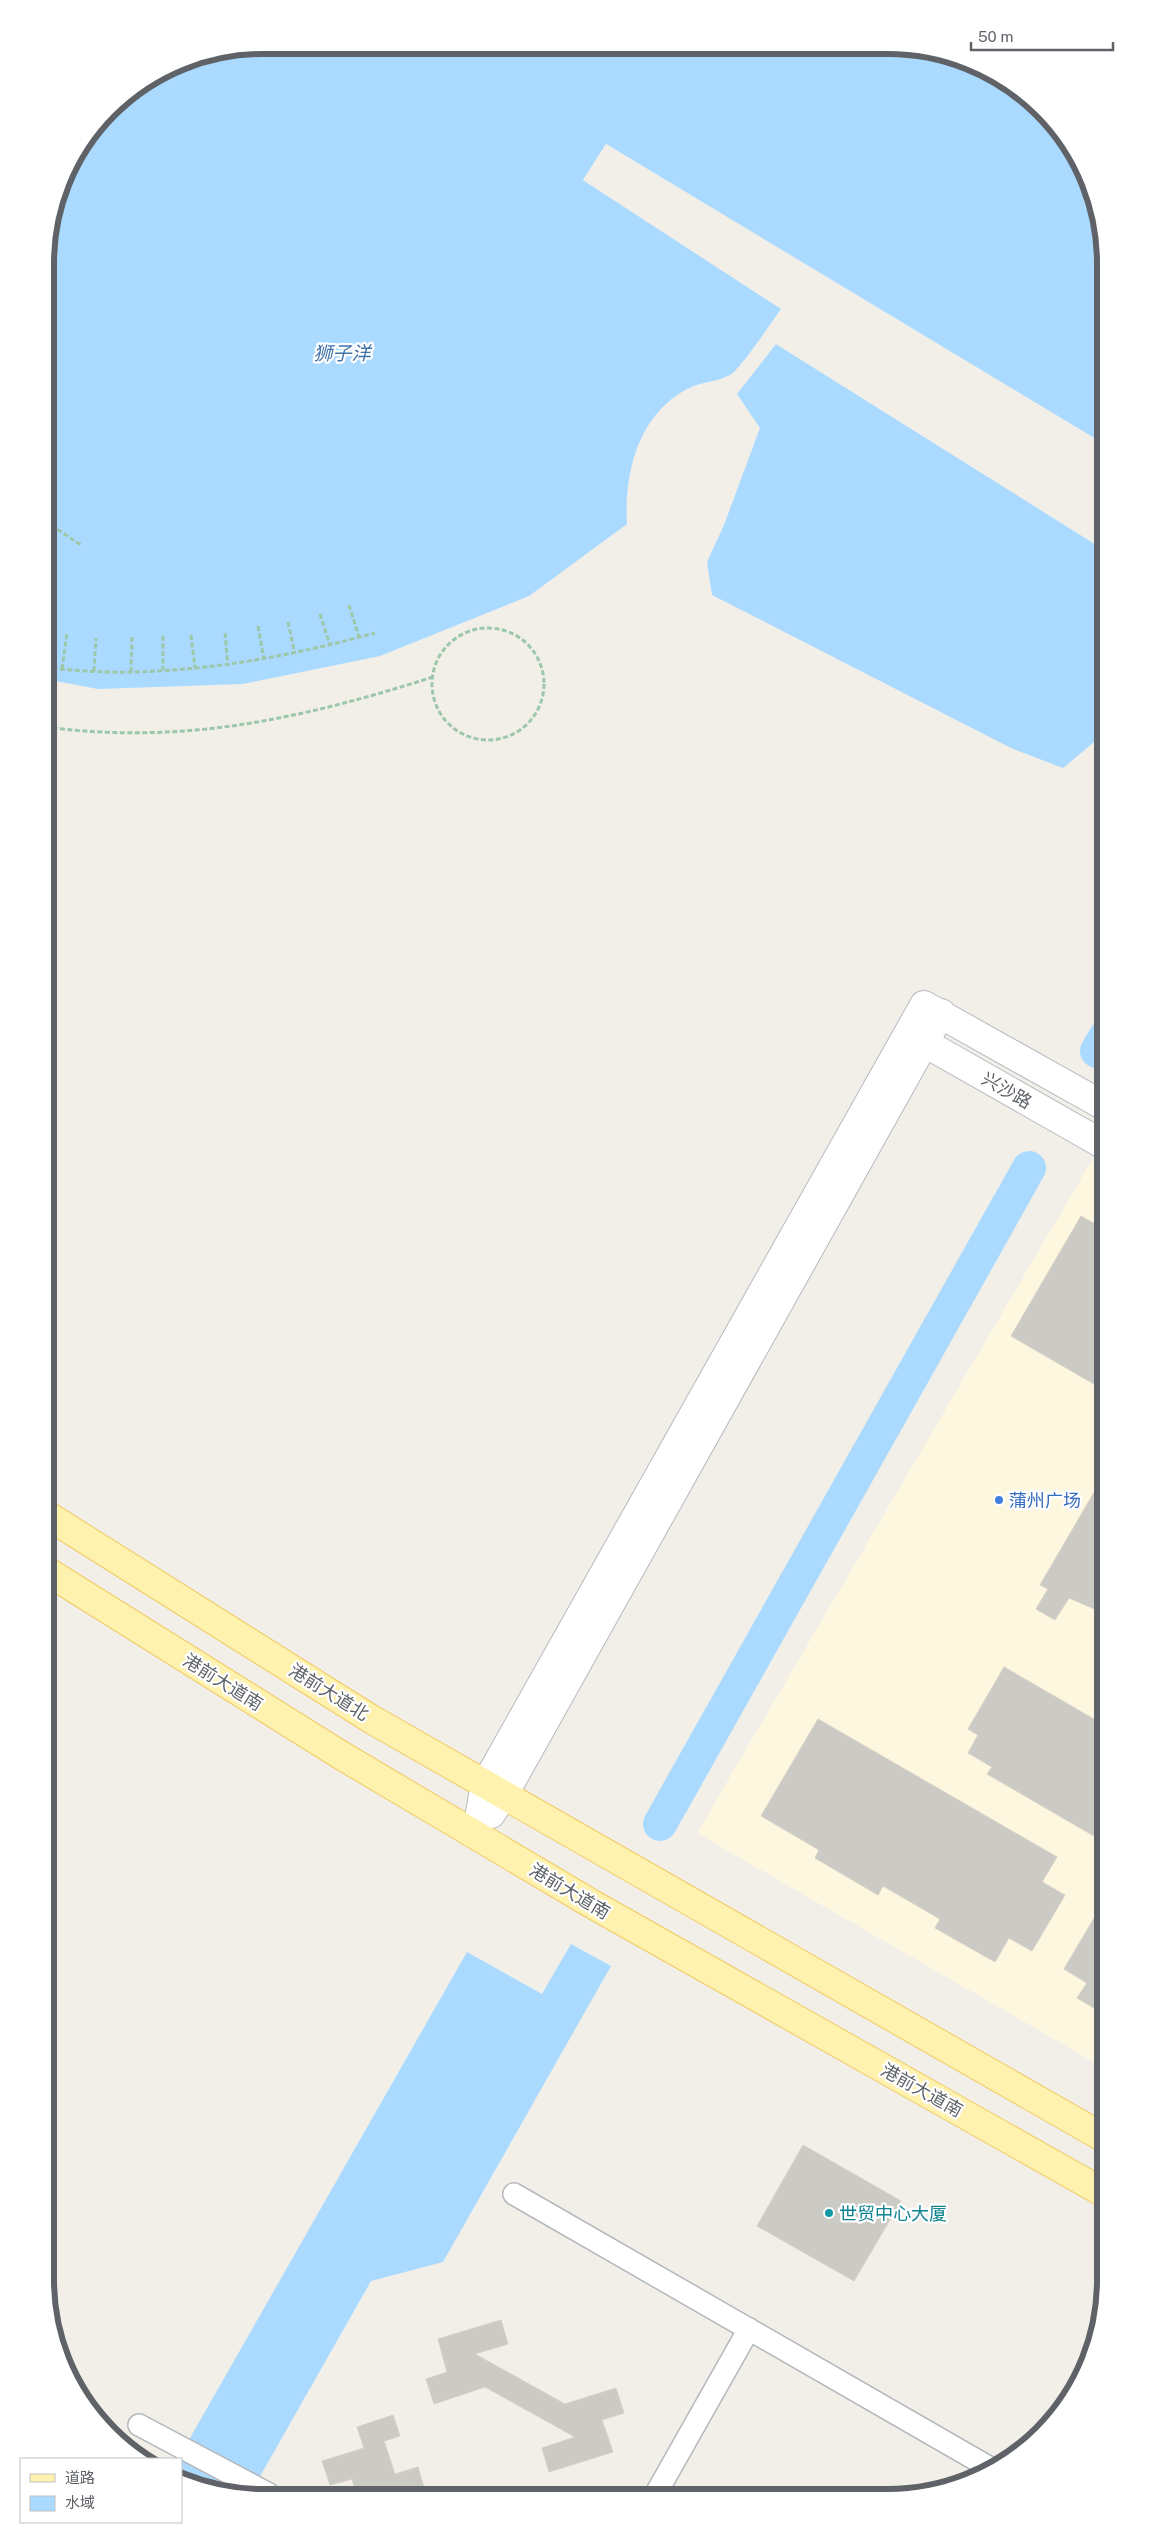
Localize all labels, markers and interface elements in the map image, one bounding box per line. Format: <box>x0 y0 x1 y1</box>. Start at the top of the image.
scale bar <box>971 20 1114 52</box>
text: 50 m <box>978 28 1013 45</box>
water label: 狮子洋 <box>313 342 372 364</box>
street label: 兴沙路 <box>978 1067 1036 1113</box>
place label: 蒲州广场 <box>1009 1490 1081 1511</box>
marker: 蒲州广场 <box>993 1494 1005 1506</box>
street label: 港前大道南 <box>179 1649 267 1715</box>
street label: 港前大道北 <box>285 1659 373 1725</box>
street label: 港前大道南 <box>526 1859 614 1923</box>
street label: 港前大道南 <box>878 2059 966 2121</box>
place label: 世贸中心大厦 <box>839 2203 947 2224</box>
marker: 世贸中心大厦 <box>823 2207 835 2219</box>
legend <box>20 2458 182 2523</box>
text: 道路 <box>65 2469 95 2486</box>
text: 水域 <box>65 2494 95 2511</box>

